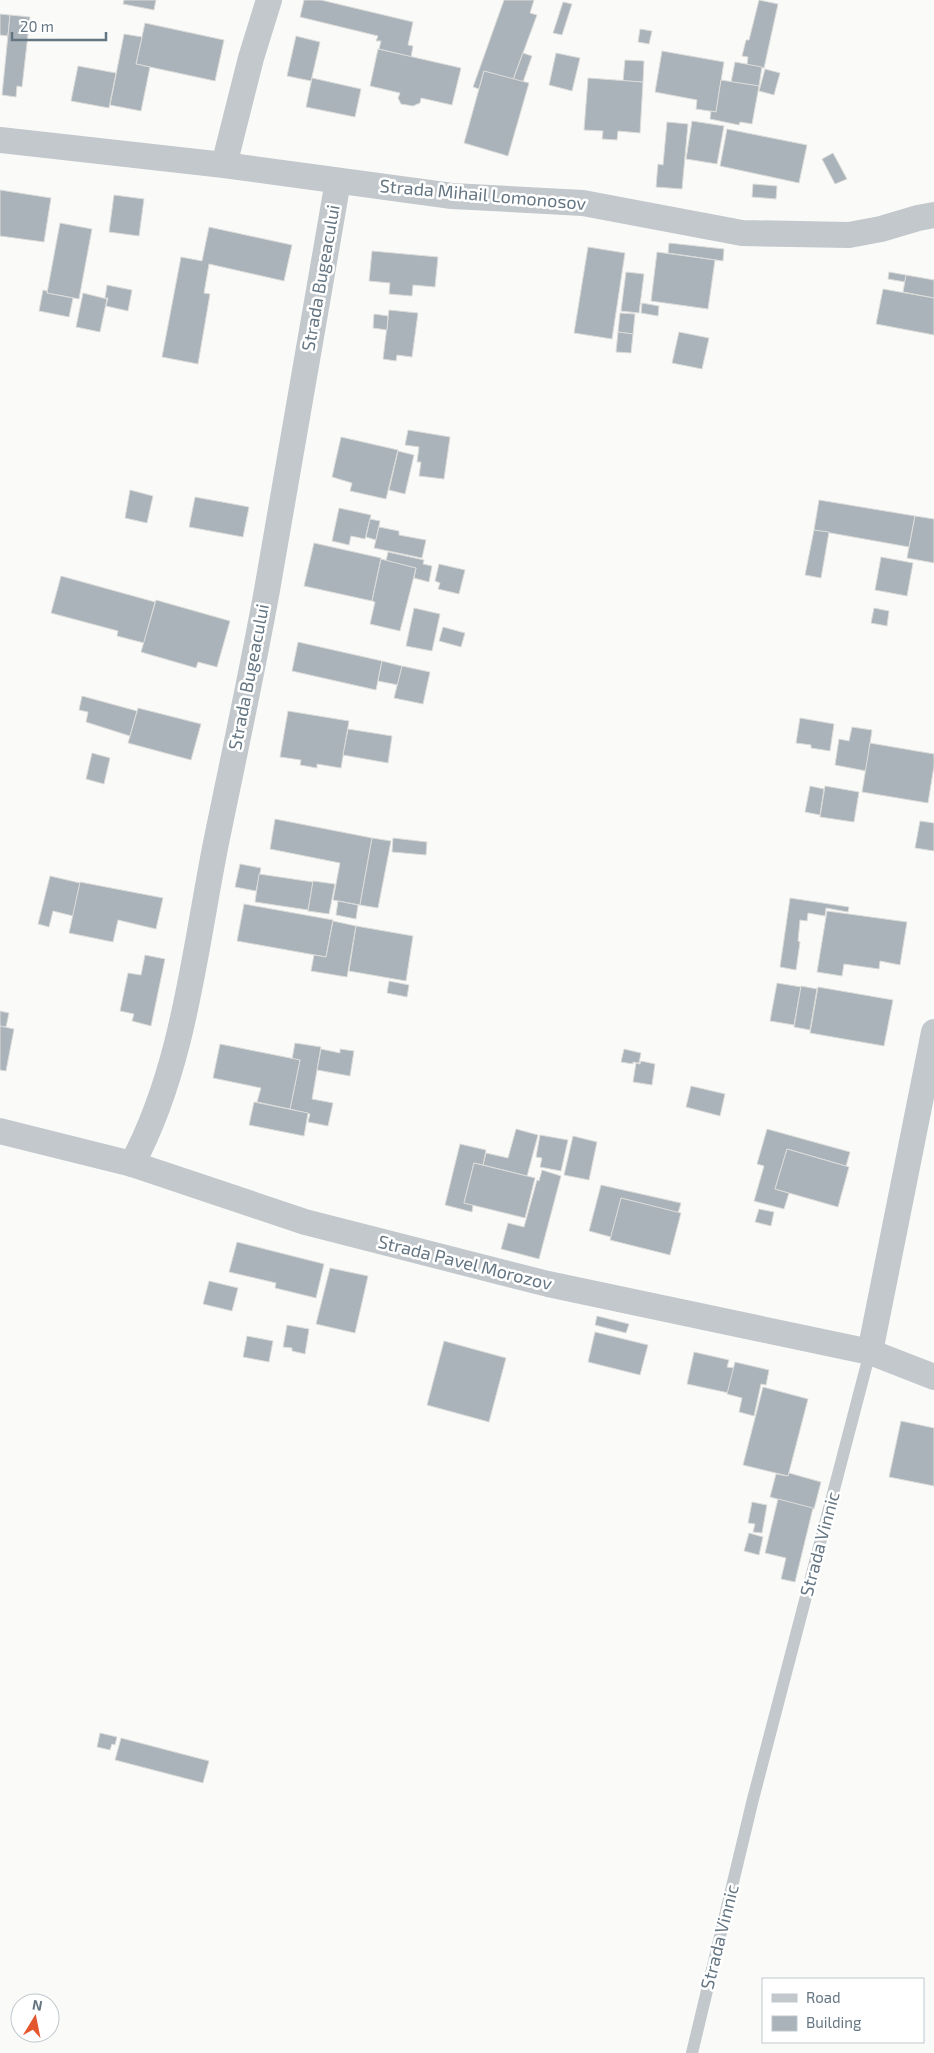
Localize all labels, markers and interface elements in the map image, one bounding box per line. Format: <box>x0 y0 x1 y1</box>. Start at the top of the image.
scale bar <box>12 10 106 42</box>
text: 20 m <box>20 17 54 35</box>
street label: Strada Mihail Lomonosov <box>379 174 588 214</box>
street label: Strada Bugeacului <box>296 203 344 353</box>
street label: Strada Bugeacului <box>223 602 273 752</box>
street label: Strada Pavel Morozov <box>376 1230 555 1294</box>
street label: Strada Vinnic <box>795 1489 844 1598</box>
street label: Strada Vinnic <box>695 1882 743 1991</box>
legend <box>762 1978 924 2043</box>
text: Road <box>806 1988 841 2006</box>
north arrow <box>10 1993 60 2043</box>
text: N <box>31 1995 44 2014</box>
text: Building <box>806 2013 862 2031</box>

